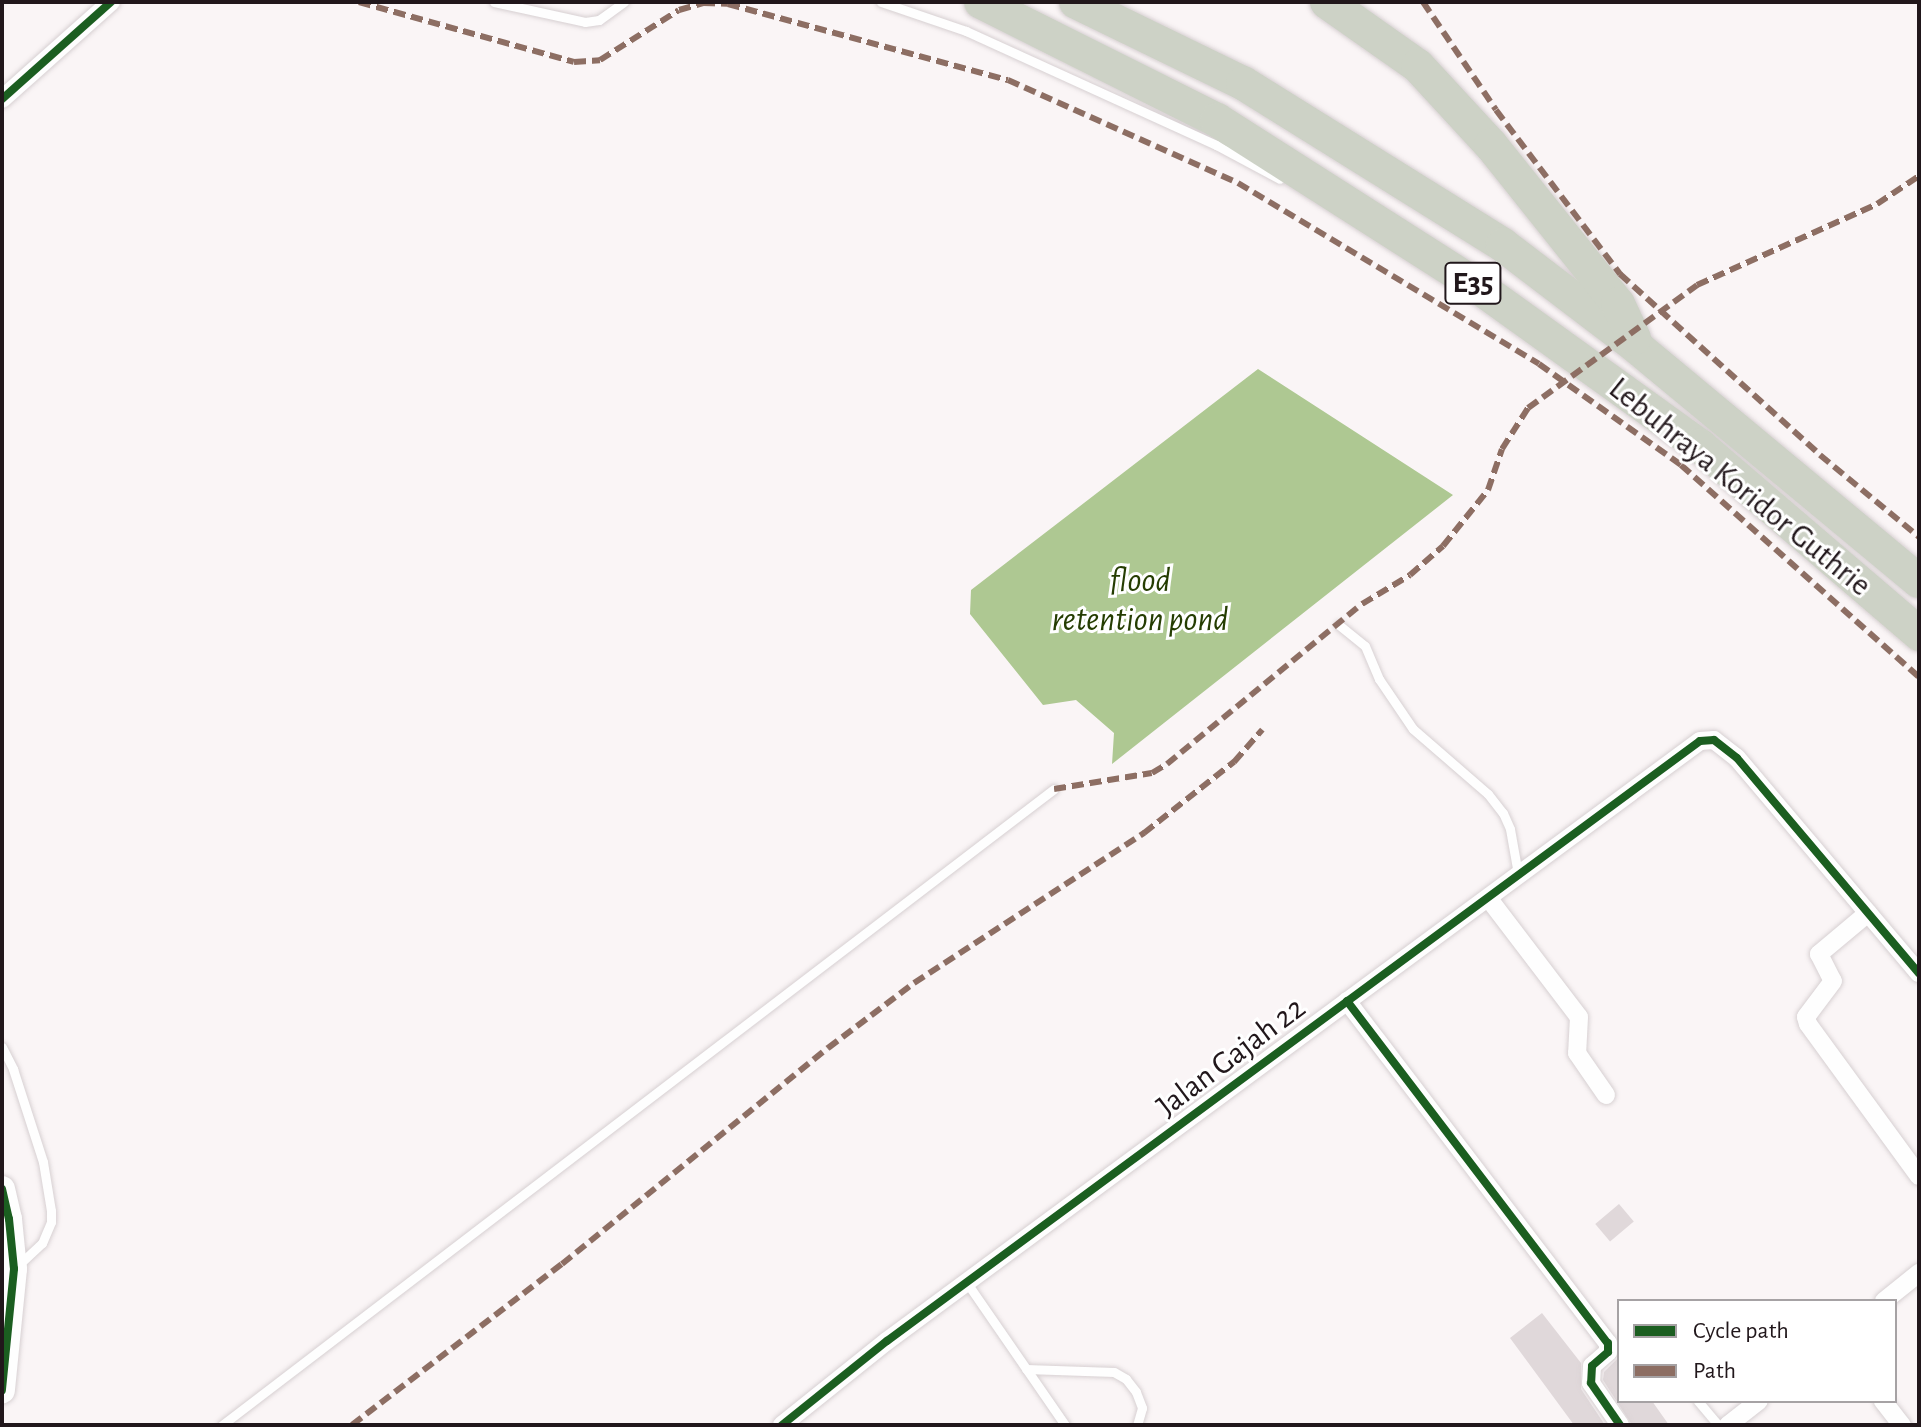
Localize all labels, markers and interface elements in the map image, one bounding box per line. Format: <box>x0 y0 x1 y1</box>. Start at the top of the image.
road number: E35 <box>1443 257 1503 309</box>
street label: Lebuhraya Koridor Guthrie <box>1601 369 1879 605</box>
water label: flood retention pond <box>1052 561 1228 640</box>
street label: Jalan Gajah 22 <box>1149 989 1313 1125</box>
legend <box>1617 1299 1897 1403</box>
text: Cycle path <box>1693 1319 1789 1343</box>
text: Path <box>1693 1359 1736 1383</box>

